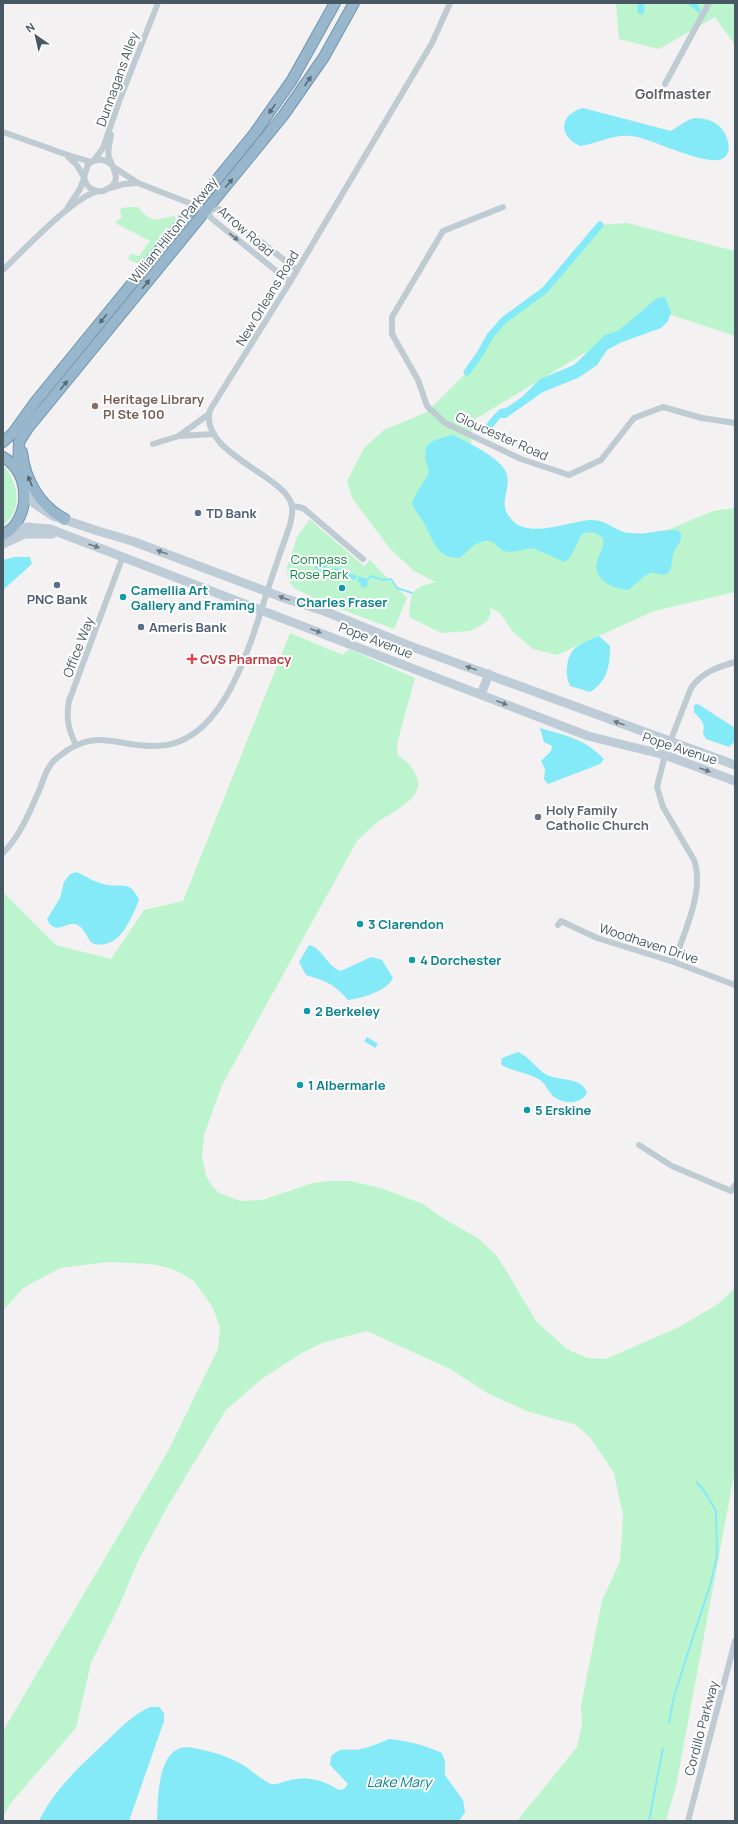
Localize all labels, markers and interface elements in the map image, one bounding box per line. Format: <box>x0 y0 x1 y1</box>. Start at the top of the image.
north arrow <box>16 16 56 56</box>
text: N <box>23 19 38 36</box>
street label: Dunnagans Alley <box>91 29 143 129</box>
one-way arrow <box>304 76 312 86</box>
district label: Golfmaster <box>635 84 711 103</box>
one-way arrow <box>268 103 276 114</box>
street label: William Hilton Parkway <box>124 173 222 287</box>
one-way arrow <box>224 178 233 189</box>
street label: Arrow Road <box>214 202 278 260</box>
one-way arrow <box>228 232 239 241</box>
street label: New Orleans Road <box>231 247 303 349</box>
one-way arrow <box>142 279 150 289</box>
one-way arrow <box>99 314 108 324</box>
one-way arrow <box>60 380 69 391</box>
place label: Heritage Library Pl Ste 100 <box>103 390 205 423</box>
marker: Heritage Library Pl Ste 100 <box>90 401 100 411</box>
street label: Gloucester Road <box>453 408 551 464</box>
one-way arrow <box>27 474 33 486</box>
place label: TD Bank <box>206 504 257 522</box>
marker: TD Bank <box>193 508 203 518</box>
one-way arrow <box>88 543 100 549</box>
one-way arrow <box>156 548 168 554</box>
park label: Compass Rose Park <box>290 550 349 583</box>
marker: PNC Bank <box>52 580 62 590</box>
place label: Camellia Art Gallery and Framing <box>131 581 255 614</box>
marker: Charles Fraser <box>337 583 347 593</box>
place label: PNC Bank <box>27 590 88 608</box>
marker: Camellia Art Gallery and Framing <box>118 592 128 602</box>
place label: Charles Fraser <box>297 593 387 611</box>
one-way arrow <box>278 594 290 600</box>
street label: Office Way <box>58 614 98 680</box>
place label: Ameris Bank <box>149 618 227 636</box>
street label: Pope Avenue <box>336 618 416 663</box>
marker: Ameris Bank <box>136 622 146 632</box>
one-way arrow <box>311 628 323 634</box>
place label: CVS Pharmacy <box>200 650 292 668</box>
marker: CVS Pharmacy <box>187 654 197 664</box>
one-way arrow <box>465 664 477 670</box>
one-way arrow <box>497 700 509 706</box>
one-way arrow <box>613 719 625 725</box>
street label: Pope Avenue <box>640 727 720 769</box>
one-way arrow <box>700 767 712 773</box>
place label: Holy Family Catholic Church <box>546 801 649 834</box>
marker: Holy Family Catholic Church <box>533 812 543 822</box>
place label: 3 Clarendon <box>368 915 444 933</box>
street label: Woodhaven Drive <box>597 918 701 968</box>
marker: 3 Clarendon <box>355 919 365 929</box>
place label: 4 Dorchester <box>420 951 501 969</box>
marker: 4 Dorchester <box>407 955 417 965</box>
place label: 2 Berkeley <box>315 1002 381 1020</box>
marker: 2 Berkeley <box>302 1006 312 1016</box>
place label: 1 Albermarle <box>308 1076 386 1094</box>
marker: 1 Albermarle <box>295 1080 305 1090</box>
place label: 5 Erskine <box>535 1101 591 1119</box>
marker: 5 Erskine <box>522 1105 532 1115</box>
street label: Cordillo Parkway <box>680 1678 722 1778</box>
water label: Lake Mary <box>367 1772 434 1791</box>

